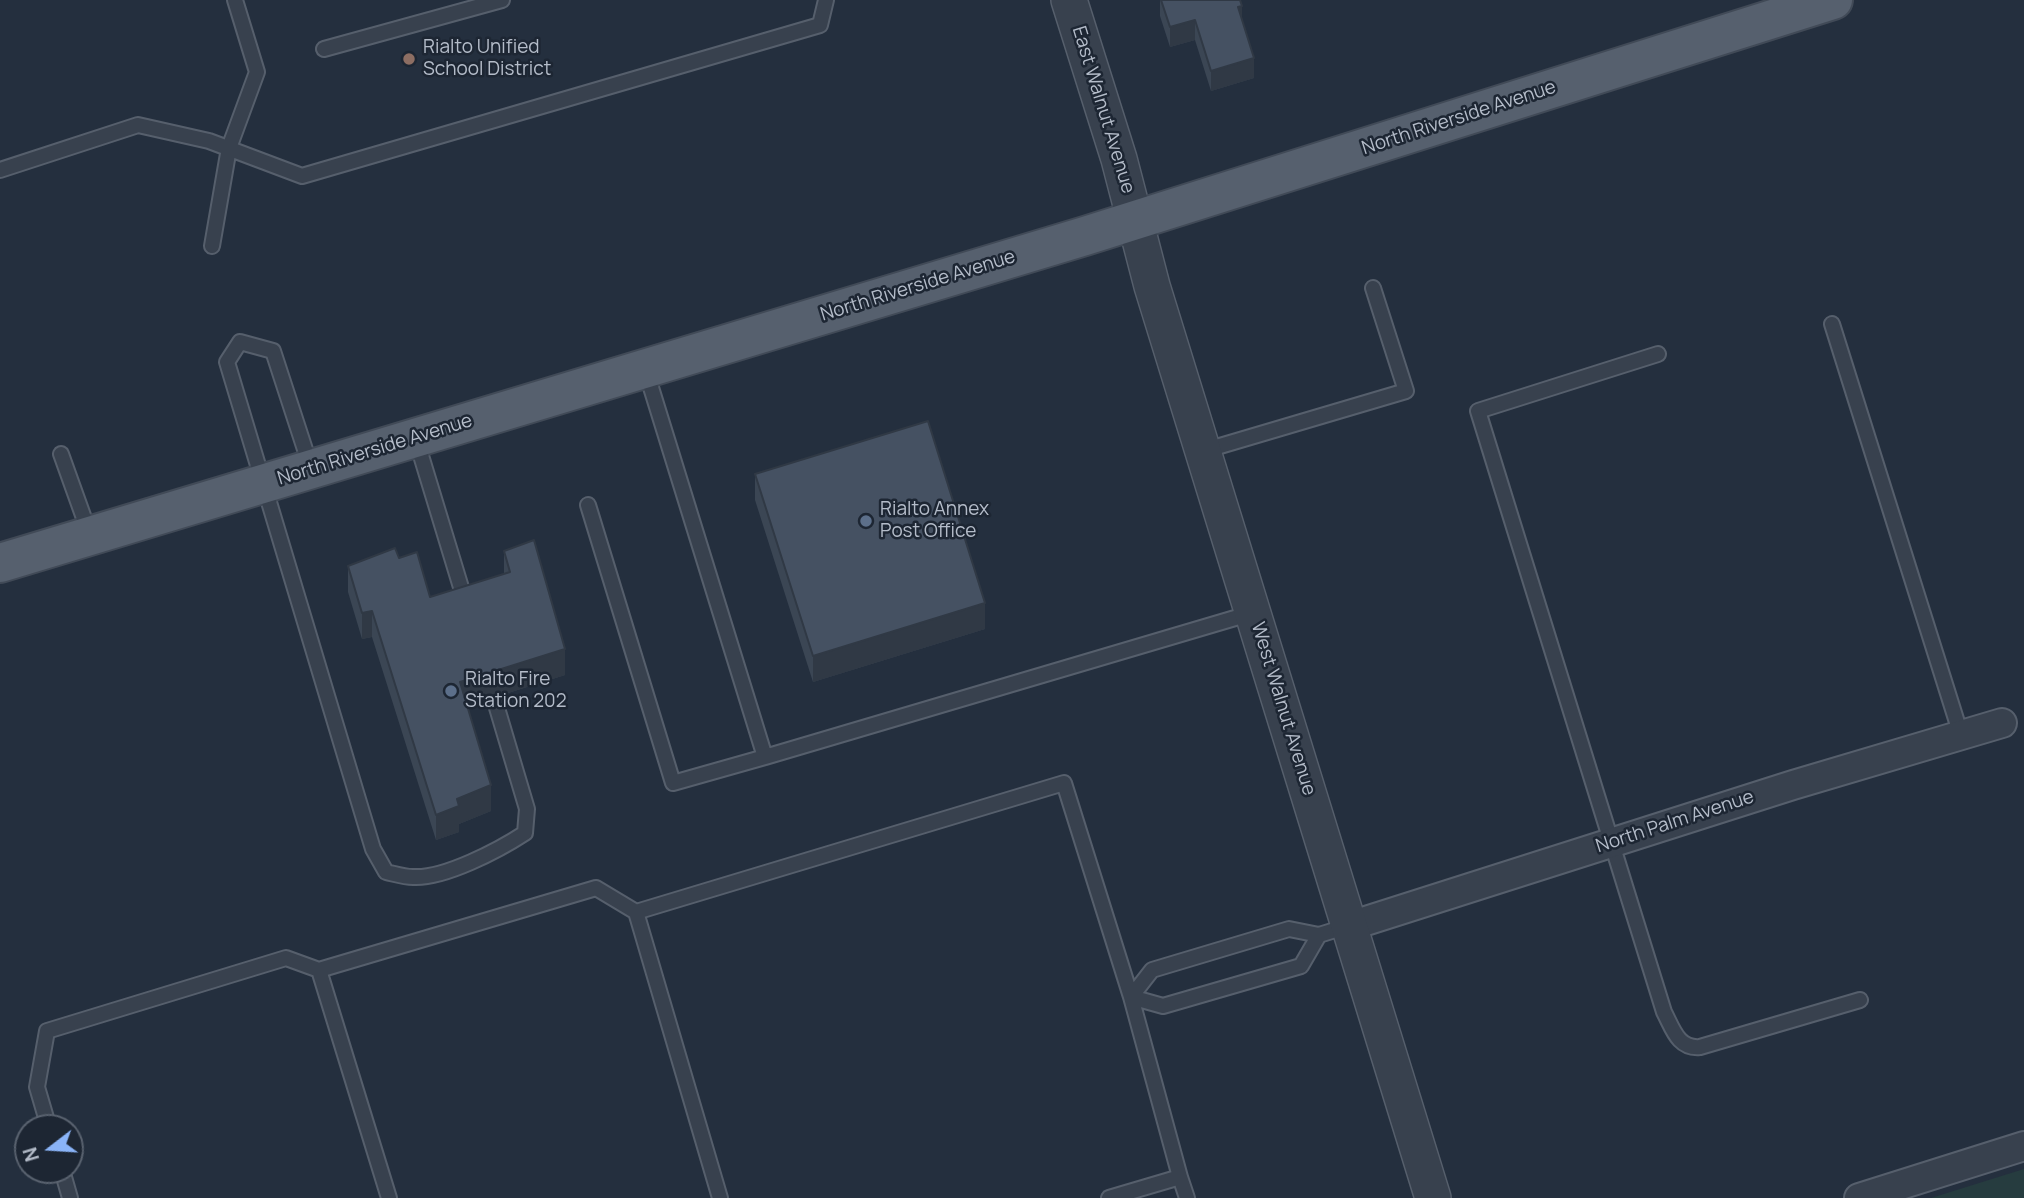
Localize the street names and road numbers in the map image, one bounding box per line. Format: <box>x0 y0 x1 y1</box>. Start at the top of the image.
street label: East Walnut Avenue <box>1067 24 1139 196</box>
street label: North Riverside Avenue <box>1359 76 1559 160</box>
street label: North Riverside Avenue <box>818 245 1018 327</box>
street label: North Riverside Avenue <box>275 409 475 491</box>
street label: West Walnut Avenue <box>1246 620 1320 798</box>
street label: North Palm Avenue <box>1593 786 1757 858</box>

